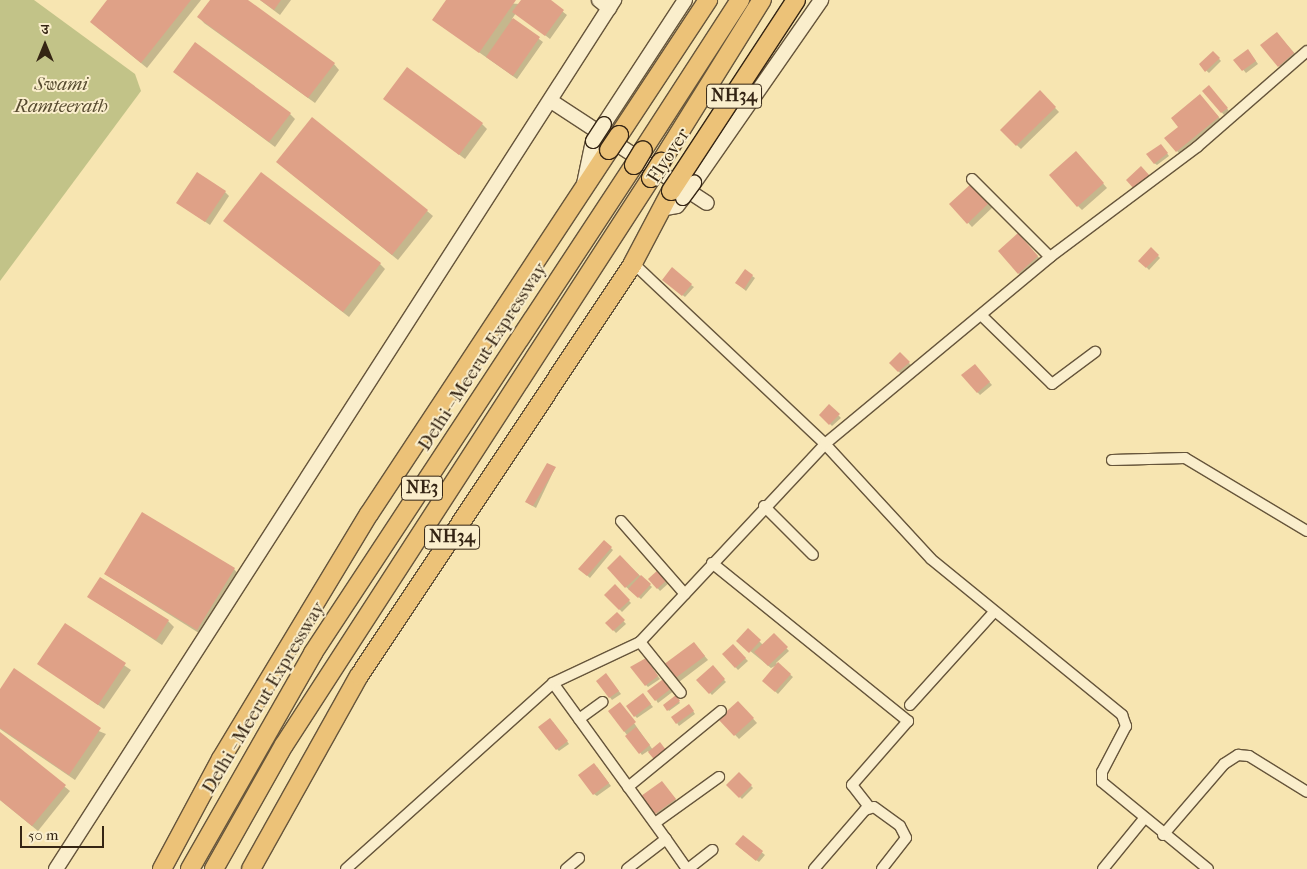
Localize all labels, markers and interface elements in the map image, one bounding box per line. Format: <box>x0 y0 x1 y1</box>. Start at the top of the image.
north arrow <box>20 20 70 70</box>
text: उ <box>41 21 49 38</box>
park label: Swami Ramteerath <box>14 74 108 118</box>
road number: NH34 <box>705 80 763 112</box>
street label: Flyover <box>643 124 695 188</box>
street label: Delhi - Meerut Expressway <box>414 259 552 455</box>
road number: NE3 <box>401 472 443 503</box>
road number: NH34 <box>423 522 481 552</box>
street label: Delhi - Meerut Expressway <box>198 598 330 798</box>
scale bar <box>22 816 106 848</box>
text: 50 m <box>28 826 58 844</box>

